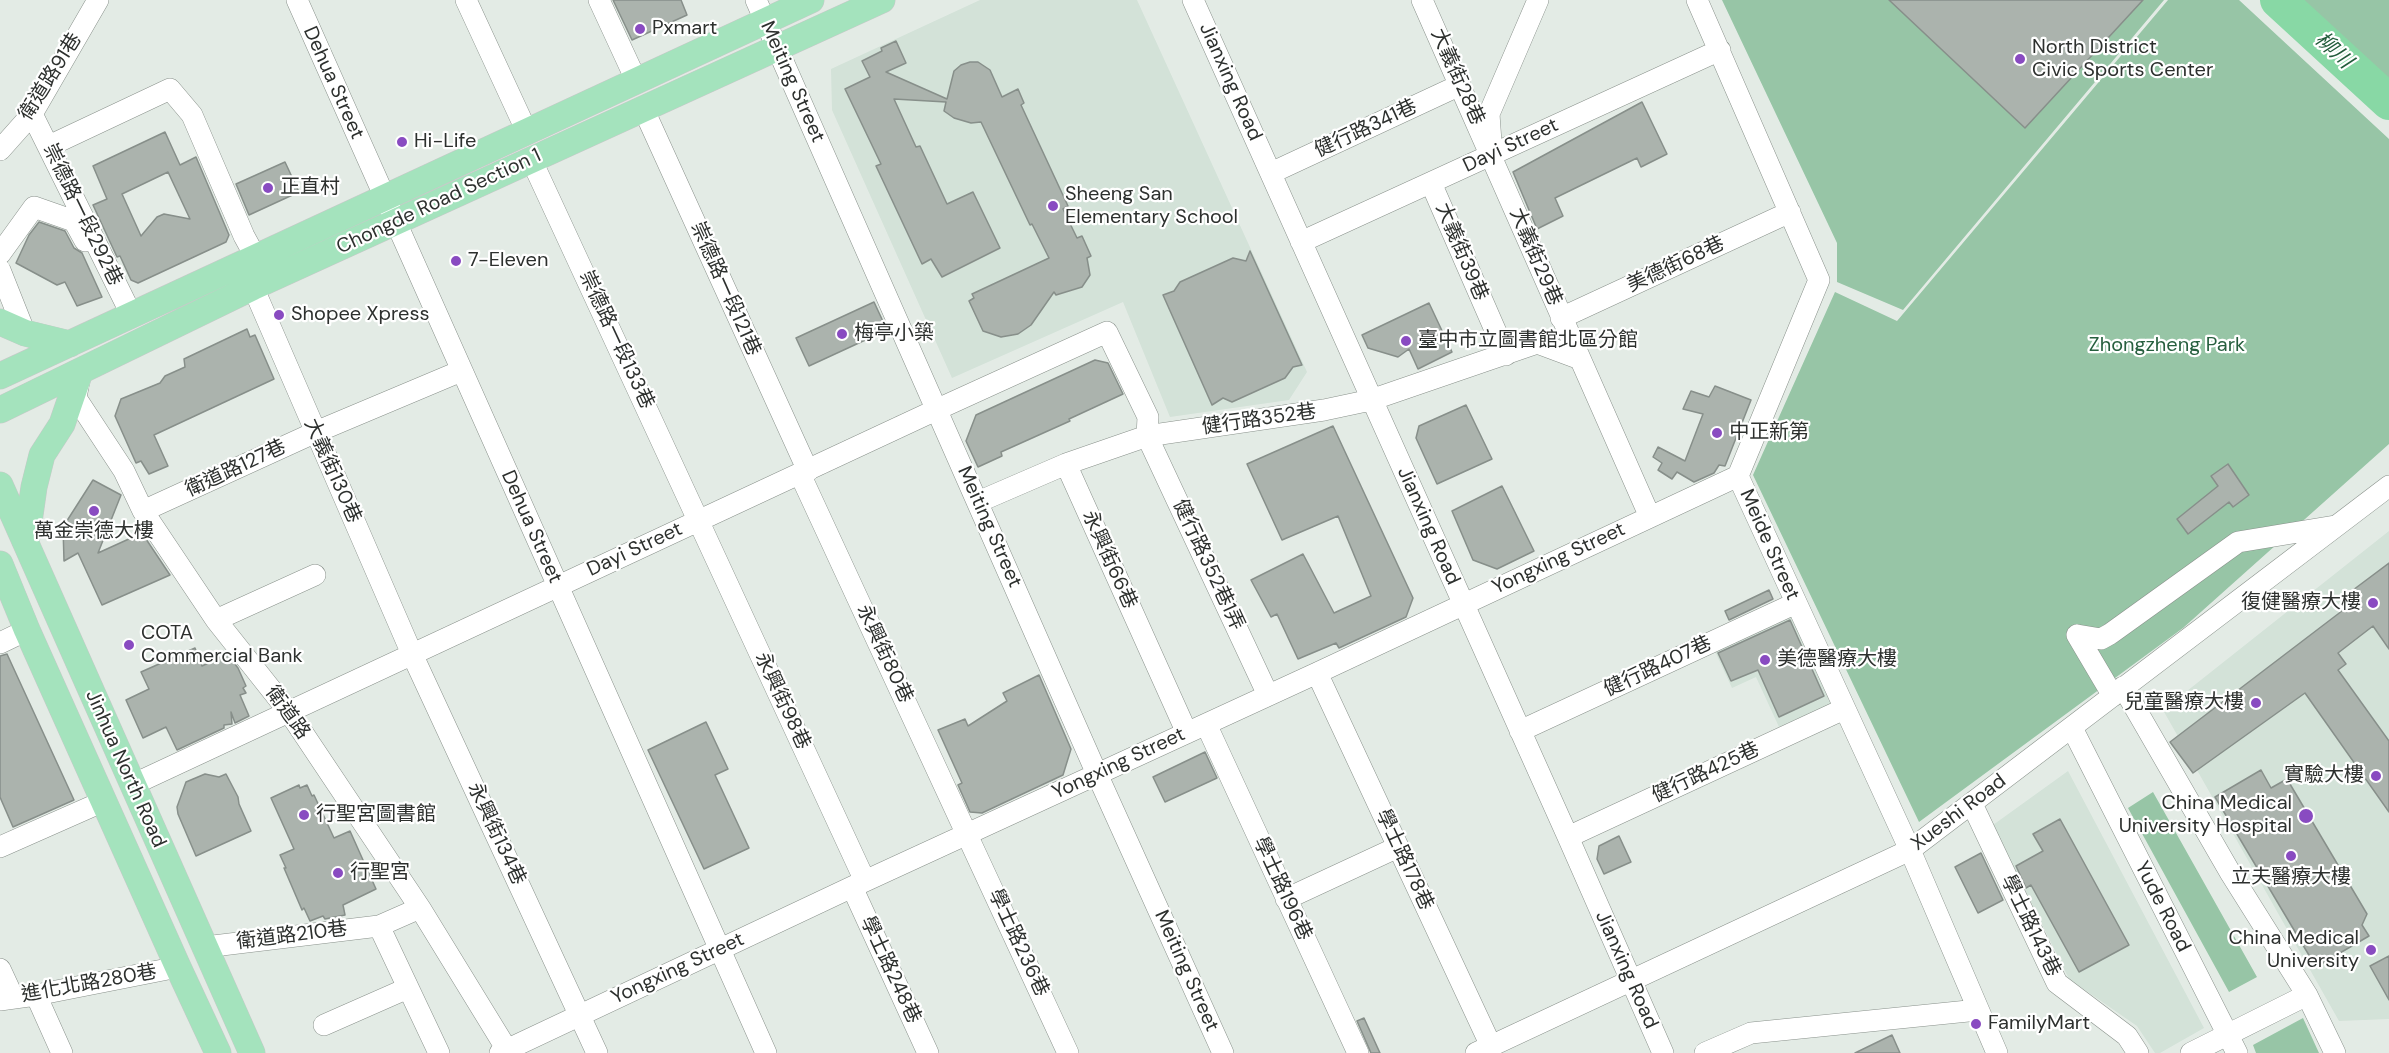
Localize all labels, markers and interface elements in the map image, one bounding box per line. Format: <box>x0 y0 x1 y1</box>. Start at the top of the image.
place label: Pxmart <box>652 17 717 41</box>
street label: Meiting Street <box>755 18 829 146</box>
street label: Jianxing Road <box>1193 19 1267 145</box>
marker: Pxmart <box>633 22 647 36</box>
street label: Dehua Street <box>297 23 369 143</box>
street label: 大義街28巷 <box>1425 25 1489 129</box>
water label: 柳川 <box>2309 27 2357 75</box>
street label: 衛道路91巷 <box>15 29 87 125</box>
place label: North District Civic Sports Center <box>2032 36 2213 83</box>
marker: North District Civic Sports Center <box>2013 52 2027 66</box>
street label: 健行路341巷 <box>1311 95 1421 163</box>
street label: Dayi Street <box>1460 114 1562 178</box>
place label: Hi-Life <box>414 130 476 154</box>
marker: Hi-Life <box>395 135 409 149</box>
street label: 崇德路一段292巷 <box>37 140 127 290</box>
street label: Chongde Road Section 1 <box>333 144 545 260</box>
place label: 正直村 <box>280 176 340 200</box>
marker: 正直村 <box>261 181 275 195</box>
place label: Sheeng San Elementary School <box>1065 183 1238 230</box>
marker: Sheeng San Elementary School <box>1046 199 1060 213</box>
street label: 大義街39巷 <box>1430 200 1492 304</box>
street label: 大義街29巷 <box>1504 205 1566 309</box>
street label: 崇德路一段121巷 <box>685 218 765 360</box>
street label: 美德街68巷 <box>1623 232 1729 298</box>
place label: 7-Eleven <box>468 249 548 273</box>
marker: 7-Eleven <box>449 254 463 268</box>
street label: 崇德路一段133巷 <box>573 267 659 413</box>
place label: Shopee Xpress <box>291 303 430 327</box>
marker: Shopee Xpress <box>272 308 286 322</box>
place label: 梅亭小築 <box>854 322 934 346</box>
marker: 梅亭小築 <box>835 327 849 341</box>
place label: 臺中市立圖書館北區分館 <box>1418 329 1638 353</box>
marker: 臺中市立圖書館北區分館 <box>1399 334 1413 348</box>
park label: Zhongzheng Park <box>2089 334 2245 358</box>
street label: 健行路352巷 <box>1200 400 1318 440</box>
street label: 大義街130巷 <box>298 415 366 527</box>
place label: 中正新第 <box>1729 421 1809 445</box>
marker: 中正新第 <box>1710 426 1724 440</box>
street label: 衛道路127巷 <box>182 435 290 503</box>
street label: Meiting Street <box>952 463 1026 591</box>
street label: Jianxing Road <box>1391 463 1465 589</box>
street label: Dehua Street <box>495 467 567 587</box>
street label: Meide Street <box>1734 486 1804 604</box>
street label: 健行路352巷1弄 <box>1167 496 1249 634</box>
marker: 萬金崇德大樓 <box>87 504 101 518</box>
street label: 永興街66巷 <box>1077 507 1141 613</box>
street label: Dayi Street <box>584 518 686 582</box>
street label: Yongxing Street <box>1489 518 1629 600</box>
place label: 萬金崇德大樓 <box>34 520 154 544</box>
place label: 復健醫療大樓 <box>2241 591 2361 615</box>
marker: 復健醫療大樓 <box>2366 596 2380 610</box>
street label: 永興街80巷 <box>851 601 917 707</box>
place label: COTA Commercial Bank <box>141 622 303 669</box>
street label: 健行路407巷 <box>1600 632 1716 702</box>
marker: COTA Commercial Bank <box>122 638 136 652</box>
place label: 美德醫療大樓 <box>1777 648 1897 672</box>
street label: 永興街98巷 <box>749 649 815 753</box>
marker: 美德醫療大樓 <box>1758 653 1772 667</box>
street label: 衛道路 <box>260 682 314 744</box>
street label: Jinhua North Road <box>80 687 170 851</box>
place label: 兒童醫療大樓 <box>2124 691 2244 715</box>
marker: 兒童醫療大樓 <box>2249 696 2263 710</box>
street label: Yongxing Street <box>1049 723 1189 805</box>
street label: 健行路425巷 <box>1648 738 1764 808</box>
place label: 實驗大樓 <box>2284 764 2364 788</box>
marker: 實驗大樓 <box>2369 769 2383 783</box>
street label: Xueshi Road <box>1907 770 2011 856</box>
street label: 永興街134巷 <box>462 779 530 889</box>
place label: China Medical University Hospital <box>2119 792 2292 839</box>
place label: 行聖宮圖書館 <box>316 803 436 827</box>
street label: 學士路178巷 <box>1370 806 1438 914</box>
marker: China Medical University Hospital <box>2297 807 2315 825</box>
marker: 行聖宮圖書館 <box>297 808 311 822</box>
street label: 學士路196巷 <box>1248 833 1316 945</box>
marker: 立夫醫療大樓 <box>2284 849 2298 863</box>
street label: Yude Road <box>2129 858 2195 956</box>
place label: 行聖宮 <box>350 861 410 885</box>
marker: 行聖宮 <box>331 866 345 880</box>
place label: 立夫醫療大樓 <box>2231 866 2351 890</box>
street label: 學士路143巷 <box>1995 871 2065 981</box>
street label: 學士路236巷 <box>983 885 1053 1001</box>
street label: Meiting Street <box>1149 907 1223 1035</box>
street label: Jianxing Road <box>1589 907 1663 1033</box>
street label: 學士路248巷 <box>855 913 925 1027</box>
street label: 衛道路210巷 <box>235 917 349 955</box>
place label: China Medical University <box>2228 927 2359 974</box>
street label: Yongxing Street <box>608 928 748 1010</box>
marker: China Medical University <box>2364 943 2378 957</box>
street label: 進化北路280巷 <box>19 960 159 1008</box>
place label: FamilyMart <box>1988 1012 2090 1036</box>
marker: FamilyMart <box>1969 1017 1983 1031</box>

